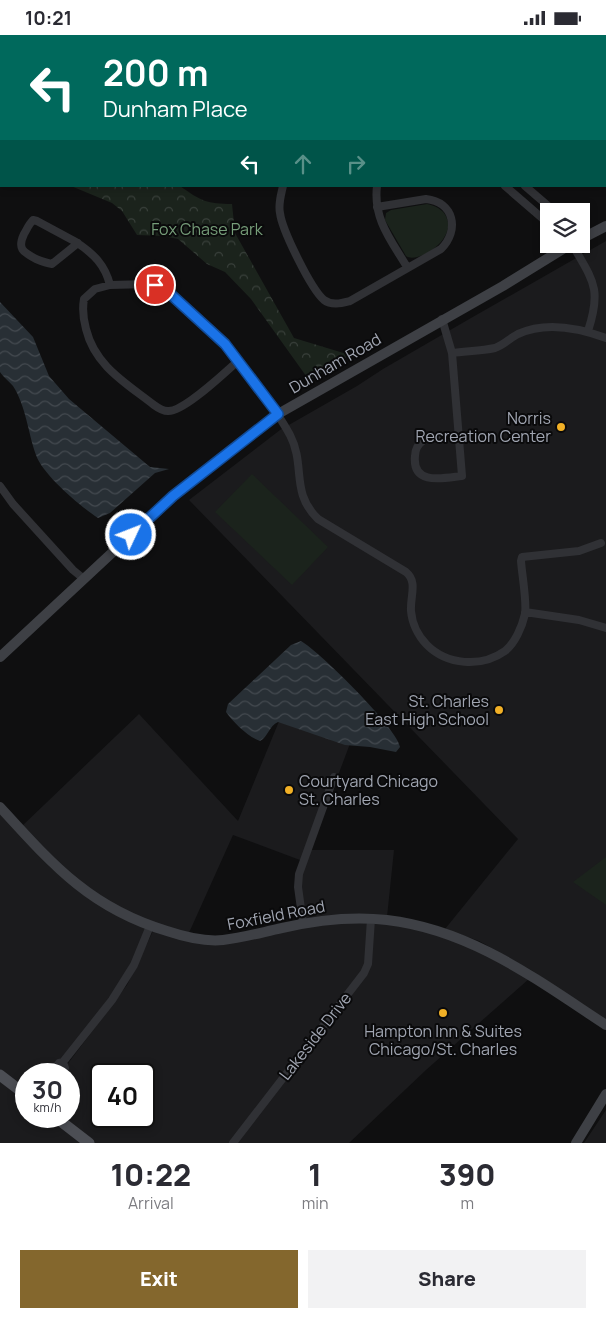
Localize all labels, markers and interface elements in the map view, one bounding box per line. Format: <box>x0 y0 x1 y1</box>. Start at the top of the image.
text: 10:21 <box>25 5 72 31</box>
text: 200 m <box>103 49 208 97</box>
icon: left <box>20 55 85 120</box>
text: Dunham Place <box>103 94 248 124</box>
icon: left <box>236 150 264 178</box>
icon: ahead <box>289 150 317 178</box>
icon: right <box>342 150 370 178</box>
map controls <box>540 203 590 253</box>
button: layers <box>540 203 590 253</box>
park label: Fox Chase Park <box>151 218 264 240</box>
pin <box>134 264 176 306</box>
icon: arrive <box>141 271 169 299</box>
street label: Dunham Road <box>285 328 385 398</box>
place label: Norris Recreation Center <box>415 407 551 447</box>
marker: Norris Recreation Center <box>555 421 567 433</box>
position arrow <box>104 508 156 560</box>
place label: St. Charles East High School <box>365 690 489 730</box>
marker: St. Charles East High School <box>493 704 505 716</box>
place label: Courtyard Chicago St. Charles <box>299 770 438 810</box>
marker: Courtyard Chicago St. Charles <box>283 784 295 796</box>
street label: Foxfield Road <box>225 895 327 935</box>
street label: Lakeside Drive <box>274 988 356 1084</box>
marker: Hampton Inn & Suites Chicago/St. Charles <box>437 1007 449 1019</box>
place label: Hampton Inn & Suites Chicago/St. Charles <box>364 1020 522 1060</box>
speed limit sign: 40 <box>90 1063 155 1128</box>
text: 30 <box>32 1072 63 1107</box>
text: km/h <box>34 1099 61 1116</box>
text: 10:22 <box>110 1154 191 1195</box>
text: 1 <box>308 1154 322 1195</box>
text: 390 <box>439 1154 496 1195</box>
text: Arrival <box>128 1192 174 1214</box>
text: min <box>302 1192 328 1214</box>
text: m <box>460 1192 474 1214</box>
button: Exit <box>20 1250 298 1308</box>
button: Share <box>308 1250 586 1308</box>

